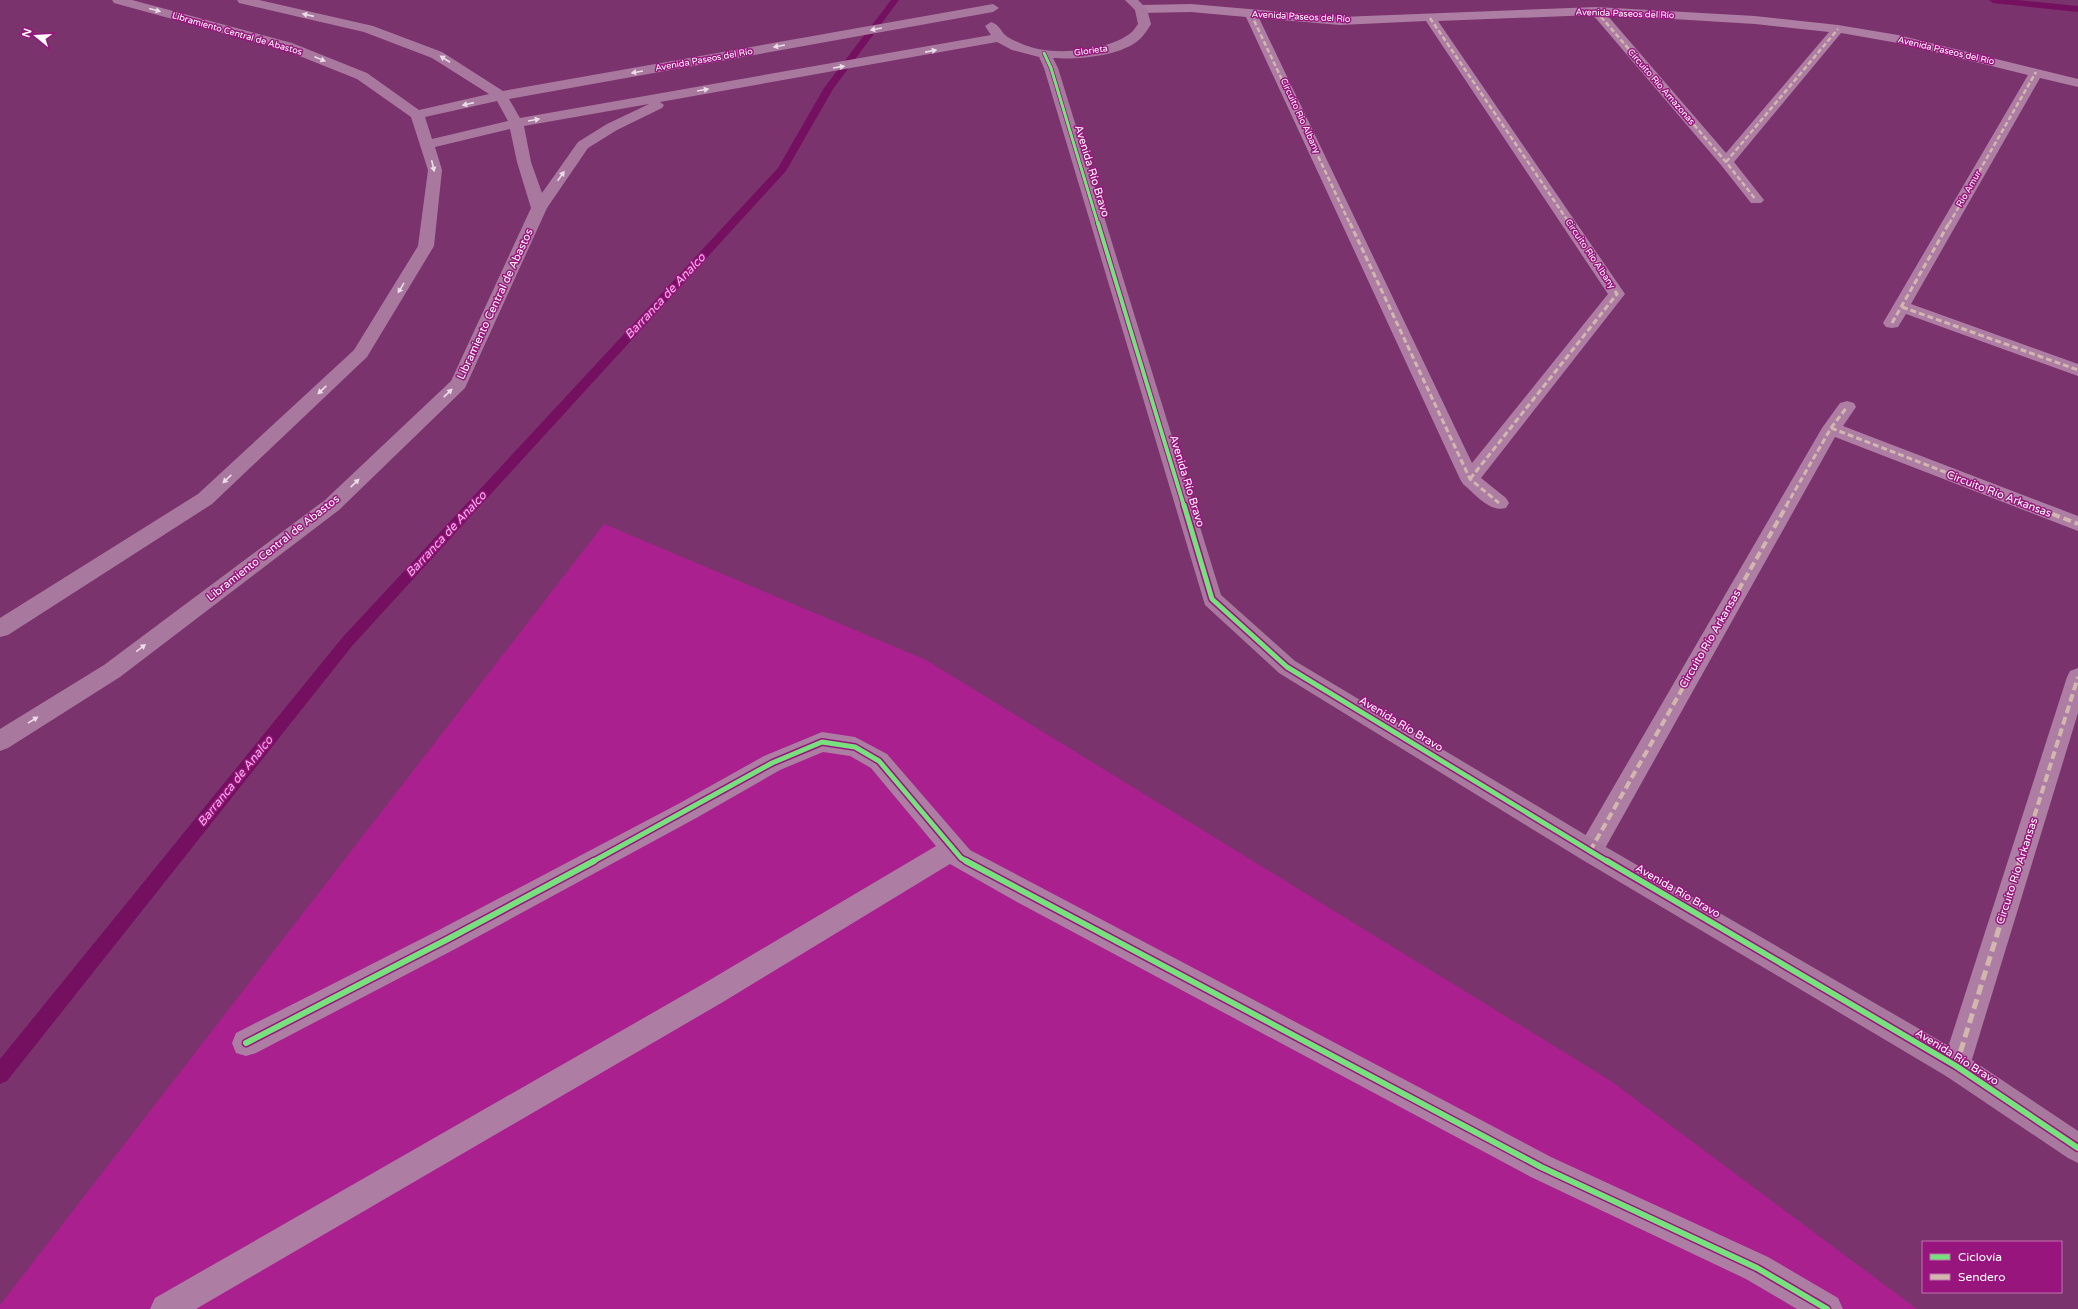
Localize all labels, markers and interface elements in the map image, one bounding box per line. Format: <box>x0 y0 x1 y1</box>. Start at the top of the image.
one-way arrow <box>150 7 162 13</box>
street label: Avenida Paseos del Río <box>1575 7 1675 21</box>
street label: Avenida Paseos del Río <box>1251 9 1351 25</box>
street label: Libramiento Central de Abastos <box>171 10 303 58</box>
one-way arrow <box>302 12 315 18</box>
north arrow <box>16 16 56 56</box>
one-way arrow <box>870 26 883 32</box>
text: N <box>19 27 35 39</box>
street label: Avenida Paseos del Río <box>1897 35 1996 68</box>
street label: Glorieta <box>1073 43 1109 59</box>
one-way arrow <box>773 44 785 50</box>
street label: Avenida Paseos del Río <box>654 46 754 74</box>
one-way arrow <box>925 47 937 53</box>
street label: Circuito Río Amazonas <box>1625 47 1697 127</box>
one-way arrow <box>439 56 451 63</box>
one-way arrow <box>315 57 327 63</box>
one-way arrow <box>833 63 845 69</box>
one-way arrow <box>631 69 643 75</box>
street label: Circuito Río Albany <box>1278 77 1322 156</box>
one-way arrow <box>697 86 709 92</box>
one-way arrow <box>462 101 474 107</box>
one-way arrow <box>528 116 540 122</box>
street label: Avenida Río Bravo <box>1072 123 1112 219</box>
one-way arrow <box>431 159 437 172</box>
street label: Río Amur <box>1954 168 1984 209</box>
one-way arrow <box>557 171 565 182</box>
street label: Circuito Río Albany <box>1563 217 1618 291</box>
street label: Libramiento Central de Abastos <box>454 227 536 381</box>
water label: Barranca de Analco <box>622 250 709 342</box>
one-way arrow <box>397 282 404 294</box>
one-way arrow <box>317 385 327 394</box>
one-way arrow <box>444 389 453 398</box>
street label: Avenida Río Bravo <box>1167 433 1207 529</box>
street label: Circuito Río Arkansas <box>1945 468 2053 520</box>
one-way arrow <box>222 474 232 483</box>
one-way arrow <box>350 478 360 488</box>
water label: Barranca de Analco <box>403 488 490 580</box>
street label: Libramiento Central de Abastos <box>204 492 342 604</box>
street label: Circuito Río Arkansas <box>1677 588 1743 690</box>
one-way arrow <box>136 644 147 653</box>
street label: Avenida Río Bravo <box>1357 694 1446 754</box>
one-way arrow <box>28 716 38 724</box>
water label: Barranca de Analco <box>194 733 276 829</box>
street label: Circuito Río Arkansas <box>1994 816 2040 926</box>
street label: Avenida Río Bravo <box>1633 861 1723 921</box>
street label: Avenida Río Bravo <box>1913 1026 2001 1088</box>
legend <box>1922 1241 2062 1293</box>
text: Ciclovía <box>1958 1250 2002 1264</box>
text: Sendero <box>1958 1270 2006 1284</box>

